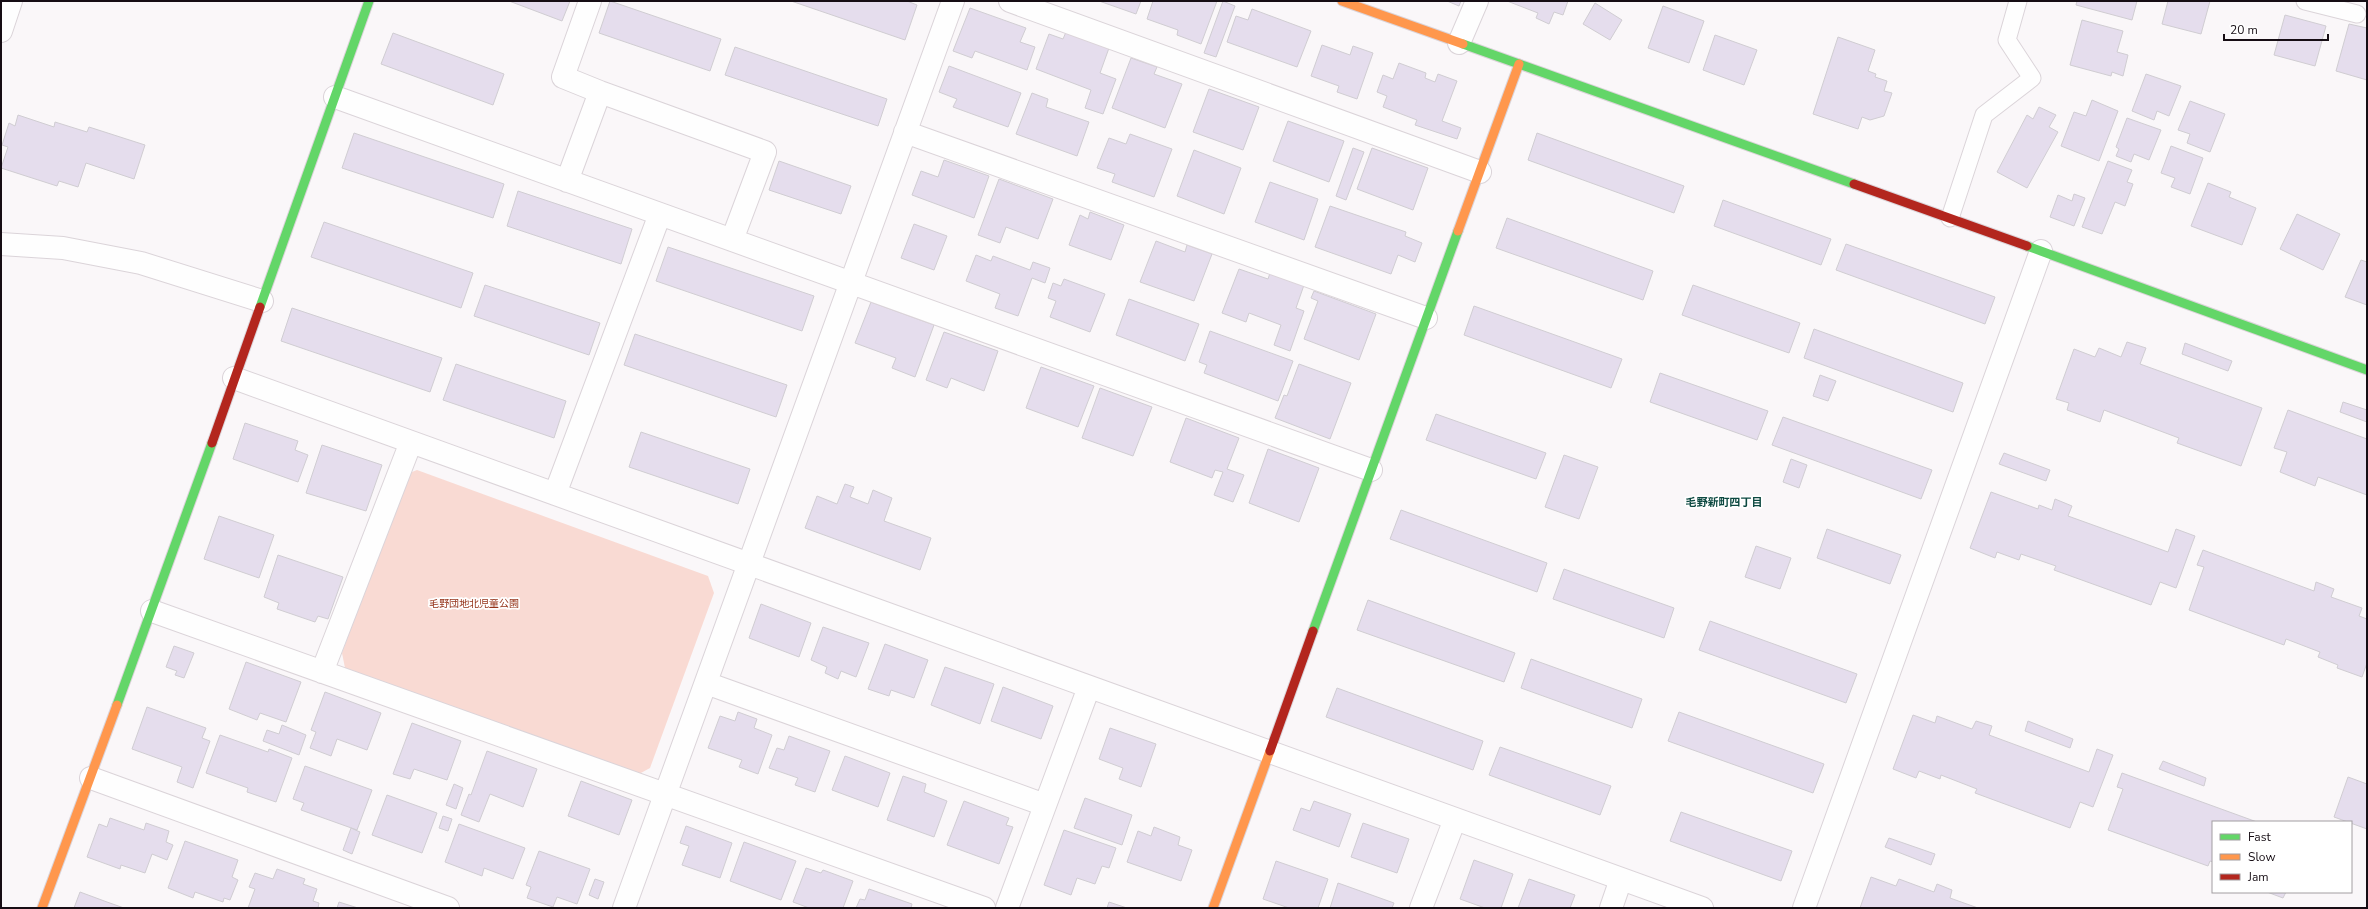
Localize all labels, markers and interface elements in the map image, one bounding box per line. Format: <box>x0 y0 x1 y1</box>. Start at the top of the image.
scale bar <box>2224 16 2328 42</box>
text: 20 m <box>2230 22 2258 38</box>
district label: 毛野新町四丁目 <box>1686 495 1763 510</box>
park label: 毛野団地北児童公園 <box>429 597 519 611</box>
legend <box>2212 821 2352 893</box>
text: Fast <box>2248 829 2271 845</box>
text: Slow <box>2248 849 2276 865</box>
text: Jam <box>2247 869 2269 885</box>

